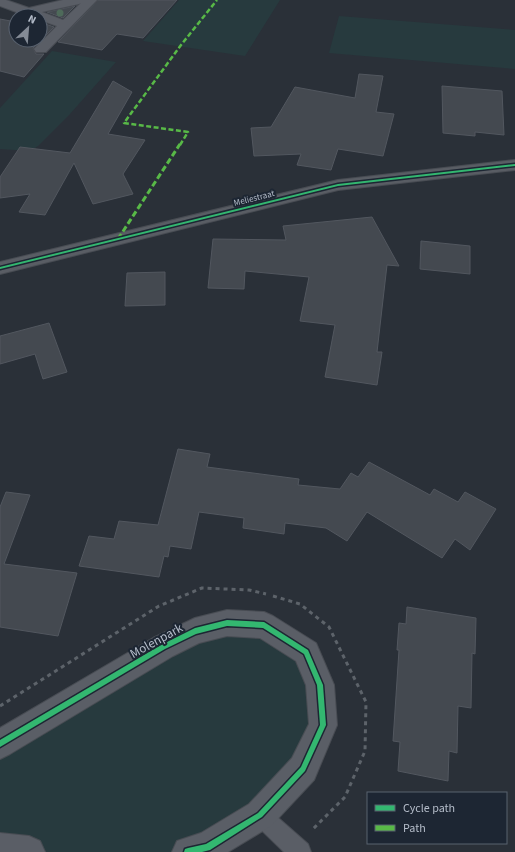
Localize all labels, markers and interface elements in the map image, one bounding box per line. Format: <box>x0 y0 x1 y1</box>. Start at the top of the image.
north arrow <box>8 8 48 48</box>
text: N <box>26 11 39 28</box>
street label: Meliestraat <box>232 187 276 210</box>
street label: Molenpark <box>127 619 187 663</box>
legend <box>367 792 507 844</box>
text: Cycle path <box>403 800 455 817</box>
text: Path <box>403 820 426 837</box>

